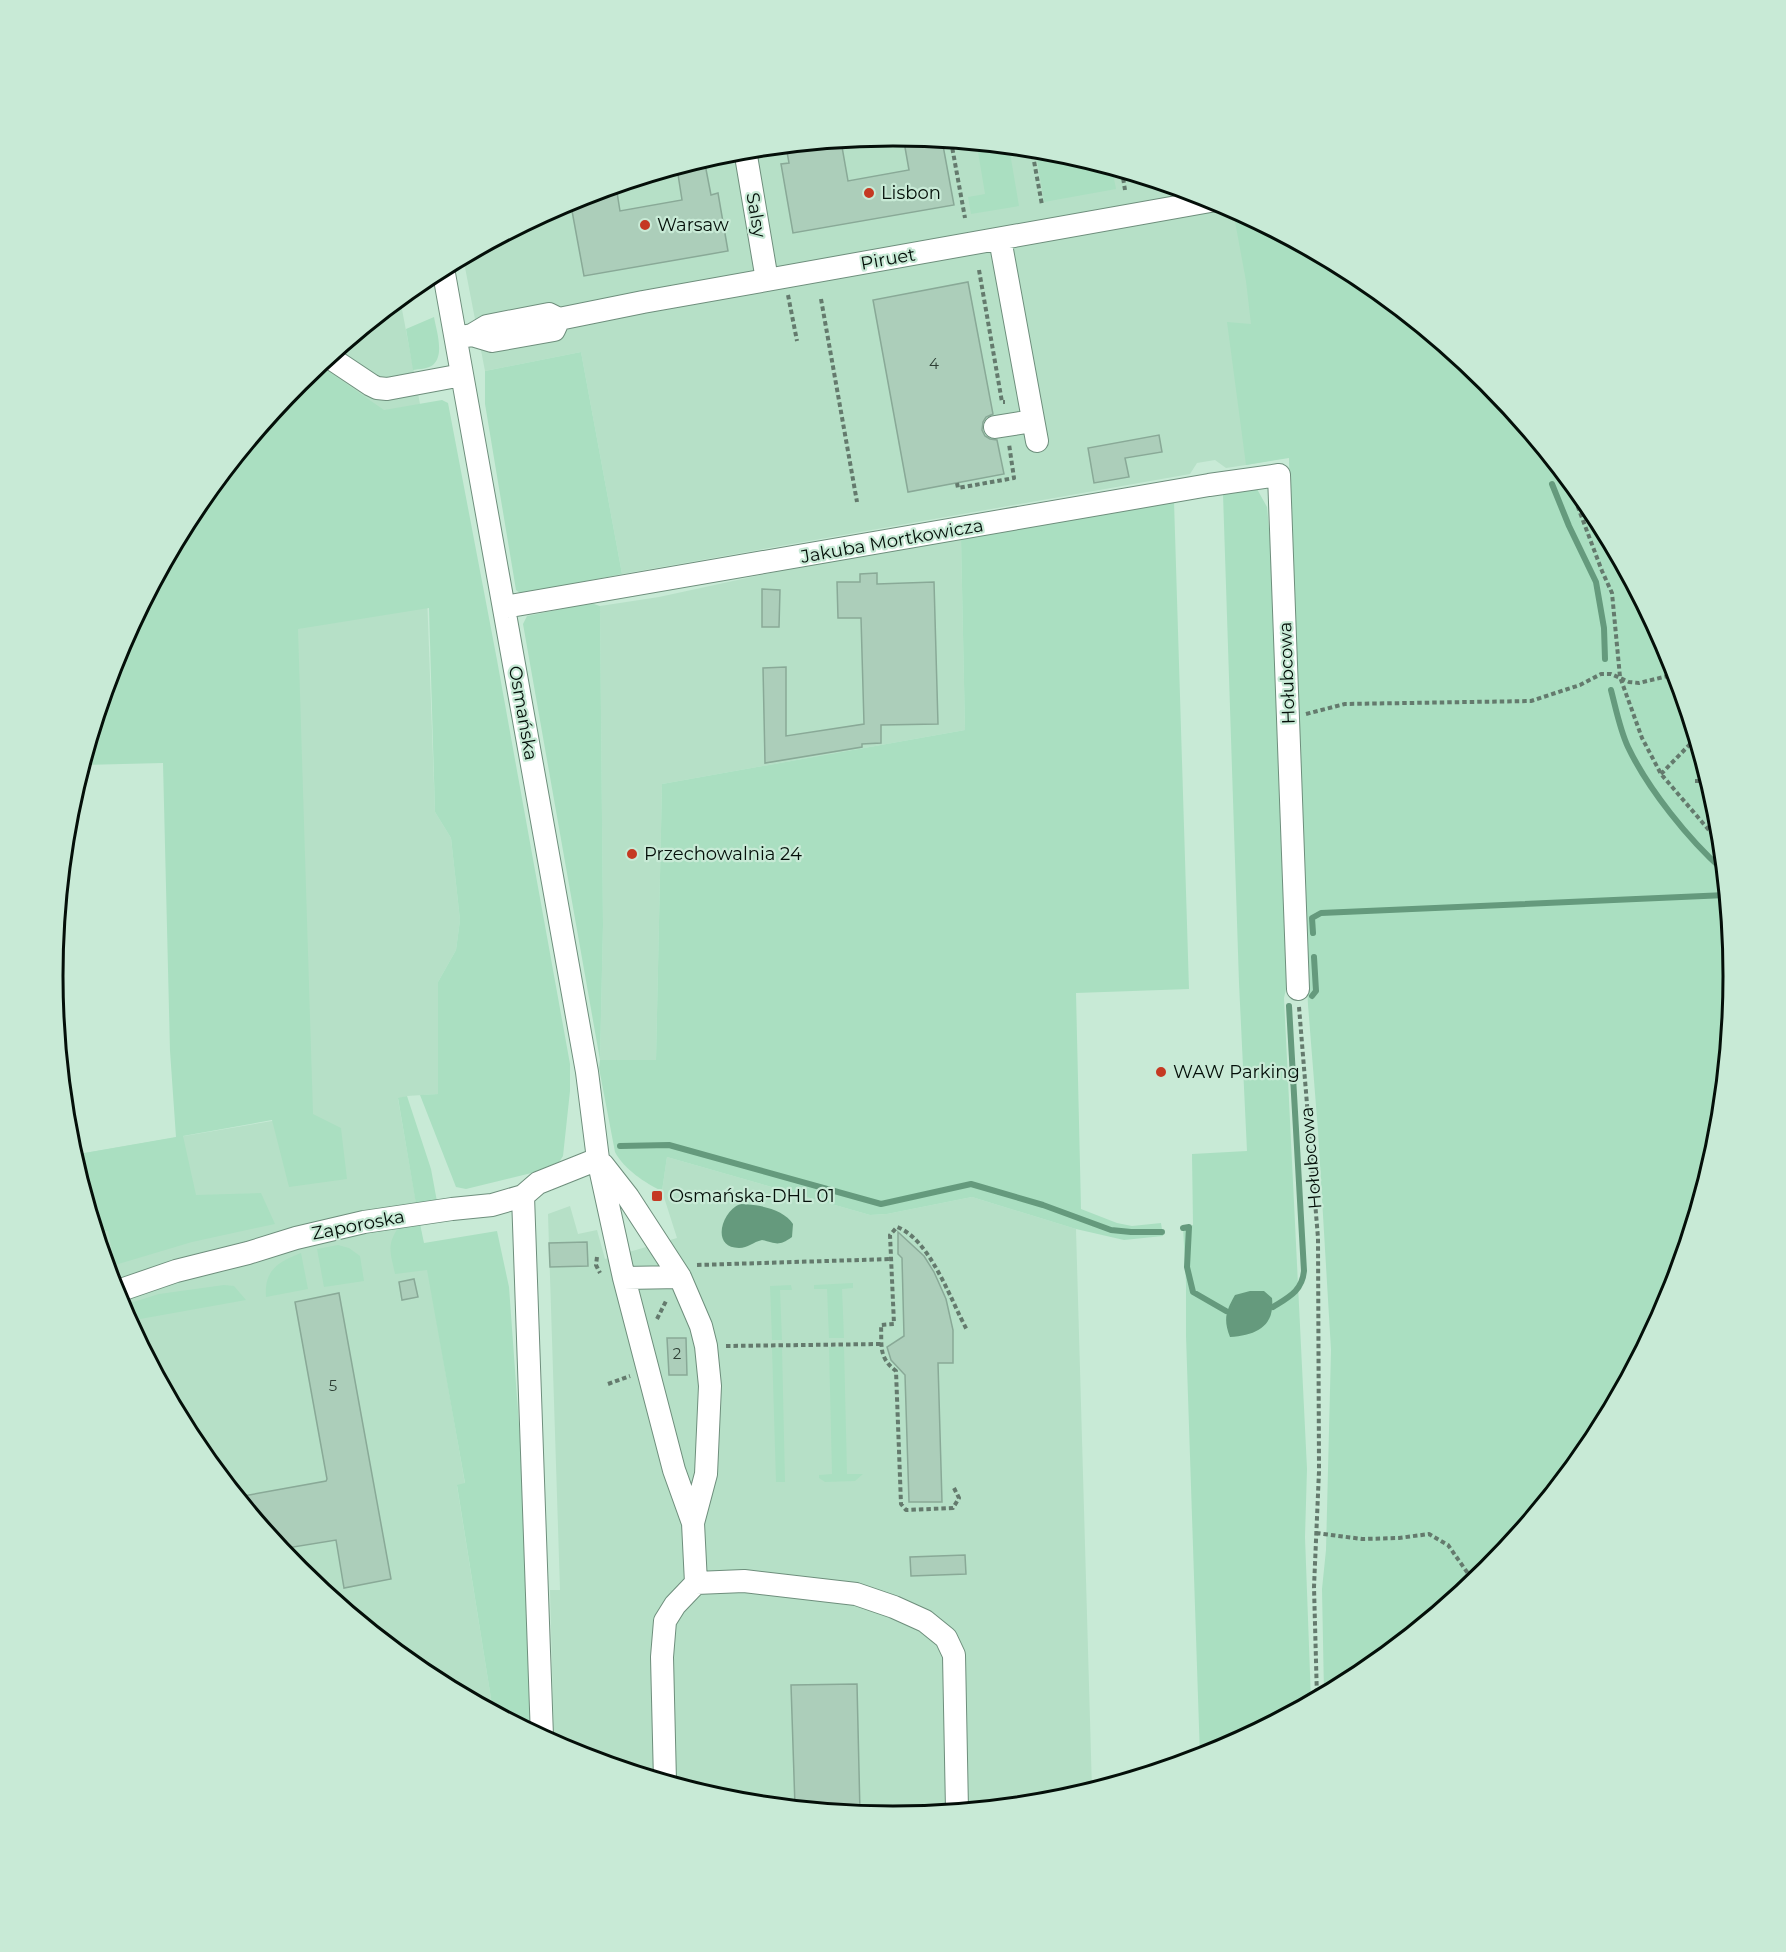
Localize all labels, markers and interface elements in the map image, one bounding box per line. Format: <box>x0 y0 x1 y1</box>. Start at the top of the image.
place label: Lisbon <box>881 182 941 204</box>
marker: Lisbon <box>862 186 876 200</box>
street label: Salsy <box>741 191 771 239</box>
place label: Warsaw <box>657 214 729 236</box>
marker: Warsaw <box>638 218 652 232</box>
street label: Piruet <box>859 243 917 275</box>
house number: 4 <box>929 354 939 373</box>
street label: Jakuba Mortkowicza <box>798 514 985 568</box>
street label: Hołubcowa <box>1274 621 1300 725</box>
street label: Osmańska <box>504 664 542 762</box>
place label: Przechowalnia 24 <box>644 843 802 865</box>
marker: Przechowalnia 24 <box>625 847 639 861</box>
place label: WAW Parking <box>1173 1061 1300 1083</box>
marker: WAW Parking <box>1154 1065 1168 1079</box>
street label: Hołubcowa <box>1296 1106 1326 1210</box>
place label: Osmańska-DHL 01 <box>669 1185 835 1207</box>
marker: Osmańska-DHL 01 <box>650 1189 664 1203</box>
street label: Zaporoska <box>310 1205 406 1245</box>
house number: 2 <box>673 1344 681 1363</box>
house number: 5 <box>329 1376 337 1395</box>

